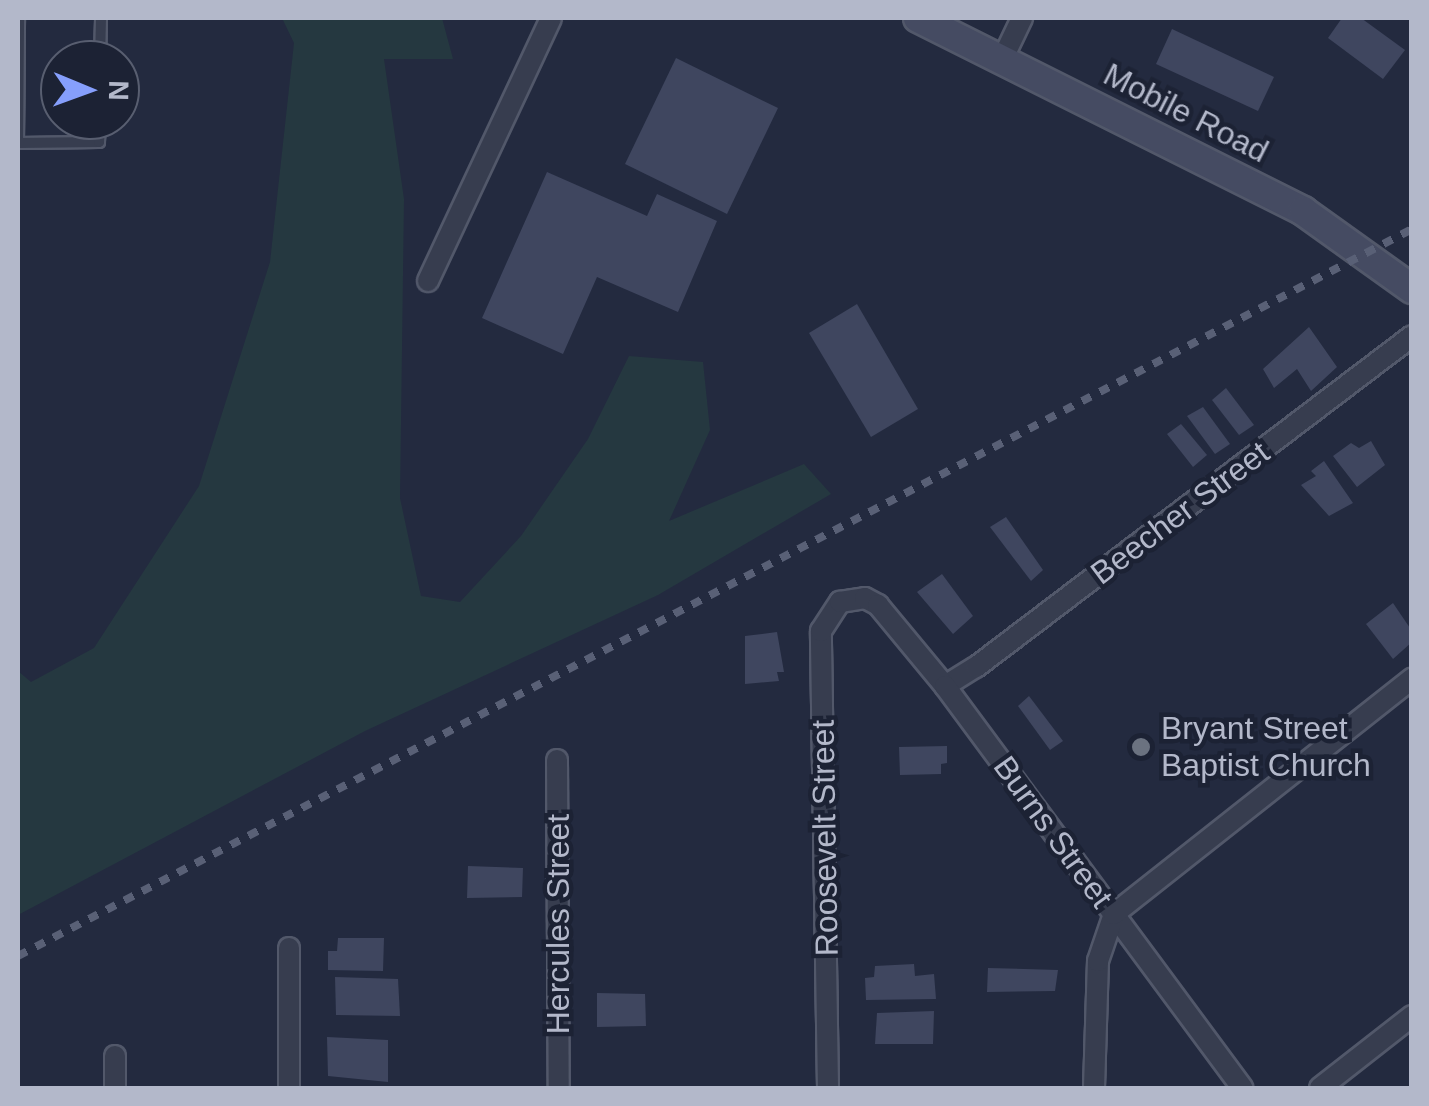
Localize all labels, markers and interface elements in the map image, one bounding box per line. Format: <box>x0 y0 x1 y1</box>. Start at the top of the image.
north arrow <box>40 40 140 140</box>
street label: Mobile Road <box>1097 55 1275 171</box>
text: N <box>103 80 134 101</box>
street label: Beecher Street <box>1083 433 1277 593</box>
place label: Bryant Street Baptist Church <box>1161 710 1371 785</box>
street label: Roosevelt Street <box>804 719 846 957</box>
marker: Bryant Street Baptist Church <box>1130 736 1152 758</box>
street label: Burns Street <box>985 749 1121 915</box>
street label: Hercules Street <box>539 814 577 1034</box>

